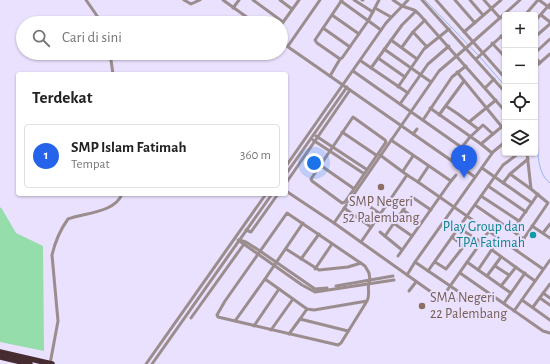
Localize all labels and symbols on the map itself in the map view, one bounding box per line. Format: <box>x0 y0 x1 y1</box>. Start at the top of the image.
pin: 1 <box>451 145 477 178</box>
your location <box>304 153 324 173</box>
marker: SMP Negeri 52 Palembang <box>376 182 386 192</box>
place label: SMP Negeri 52 Palembang <box>343 195 419 225</box>
place label: Play Group dan TPA Fatimah <box>443 220 525 250</box>
marker: Play Group dan TPA Fatimah <box>528 230 538 240</box>
place label: SMA Negeri 22 Palembang <box>430 291 507 321</box>
marker: SMA Negeri 22 Palembang <box>417 301 427 311</box>

